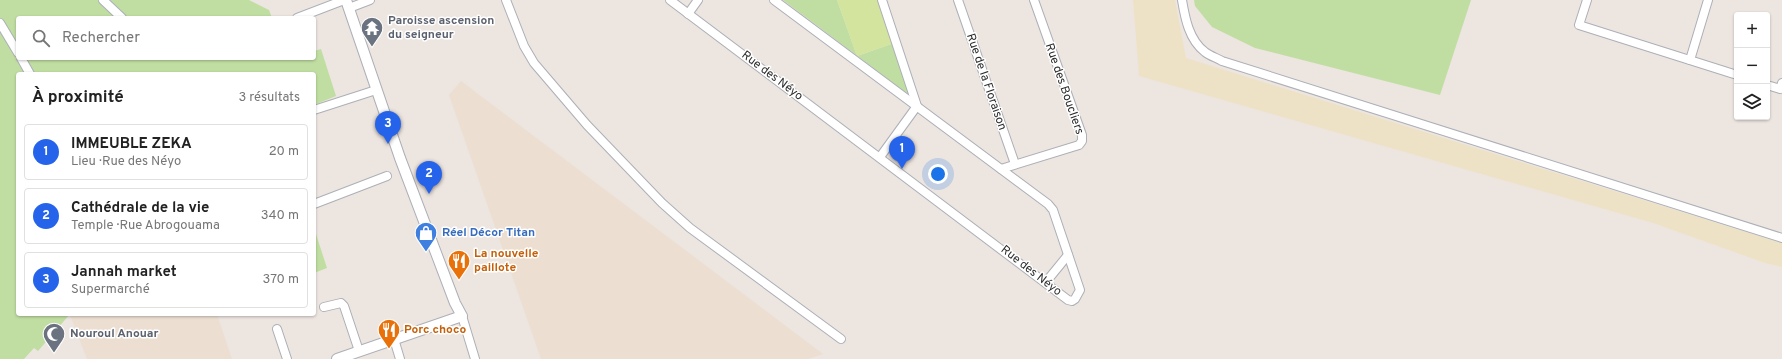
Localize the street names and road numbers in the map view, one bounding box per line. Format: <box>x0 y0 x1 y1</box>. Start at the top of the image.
street label: Rue de la Floraison <box>962 32 1010 132</box>
street label: Rue des Boucliers <box>1041 41 1087 137</box>
street label: Rue des Néyo <box>738 48 806 105</box>
street label: Rue des Néyo <box>997 242 1065 300</box>

